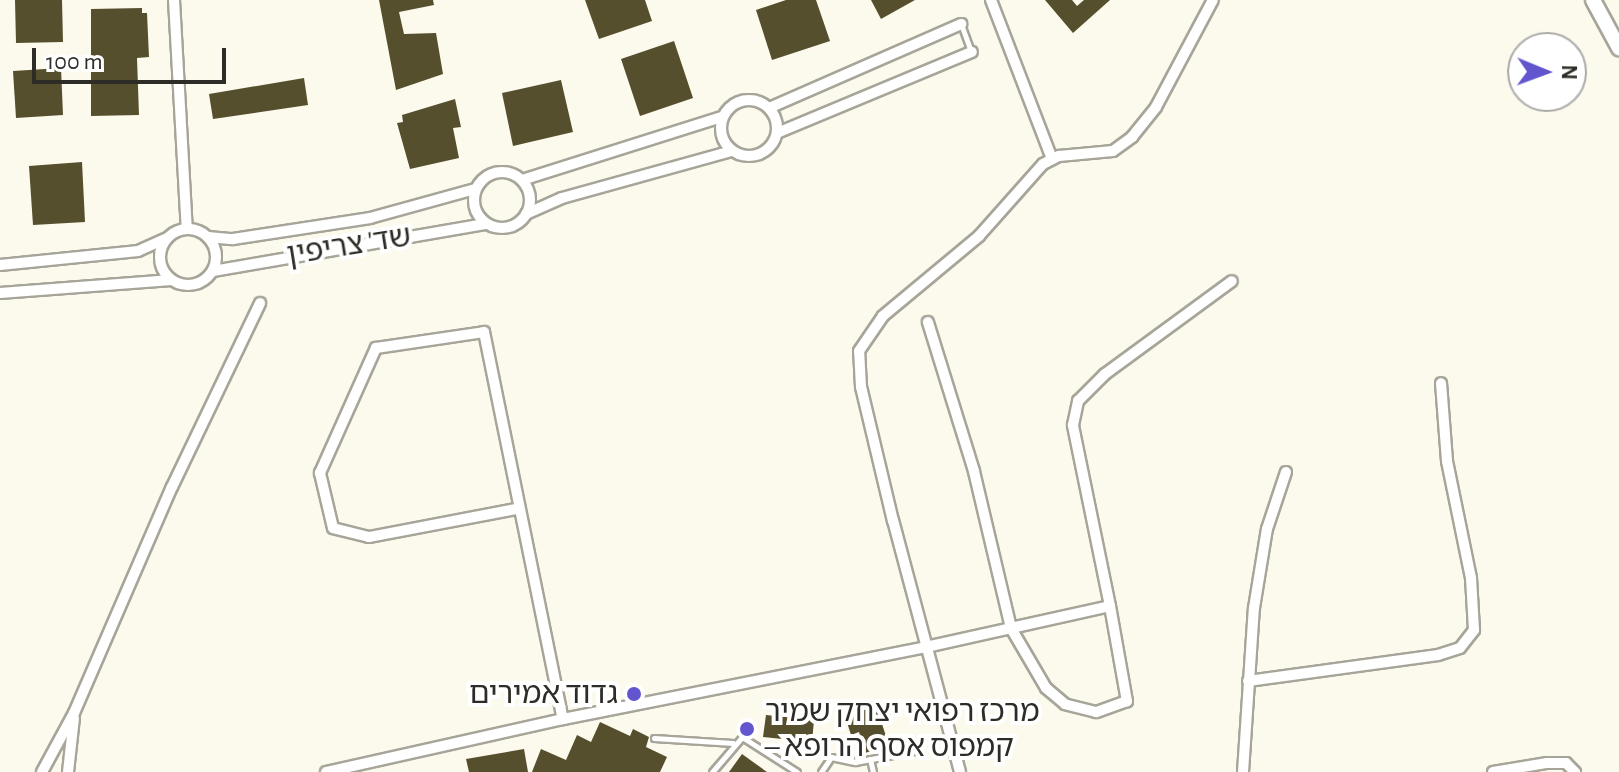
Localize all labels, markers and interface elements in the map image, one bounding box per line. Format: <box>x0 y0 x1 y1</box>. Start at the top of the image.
scale bar <box>36 32 230 82</box>
north arrow <box>1507 32 1587 112</box>
text: 100 m <box>46 50 103 74</box>
text: N <box>1558 65 1580 80</box>
street label: שד' צריפין <box>284 218 414 274</box>
place label: גדוד אמירים <box>469 676 618 712</box>
marker: גדוד אמירים <box>625 685 643 703</box>
place label: מרכז רפואי יצחק שמיר – קמפוס אסף הרופא <box>765 694 1040 764</box>
marker: מרכז רפואי יצחק שמיר – קמפוס אסף הרופא <box>736 718 758 740</box>

